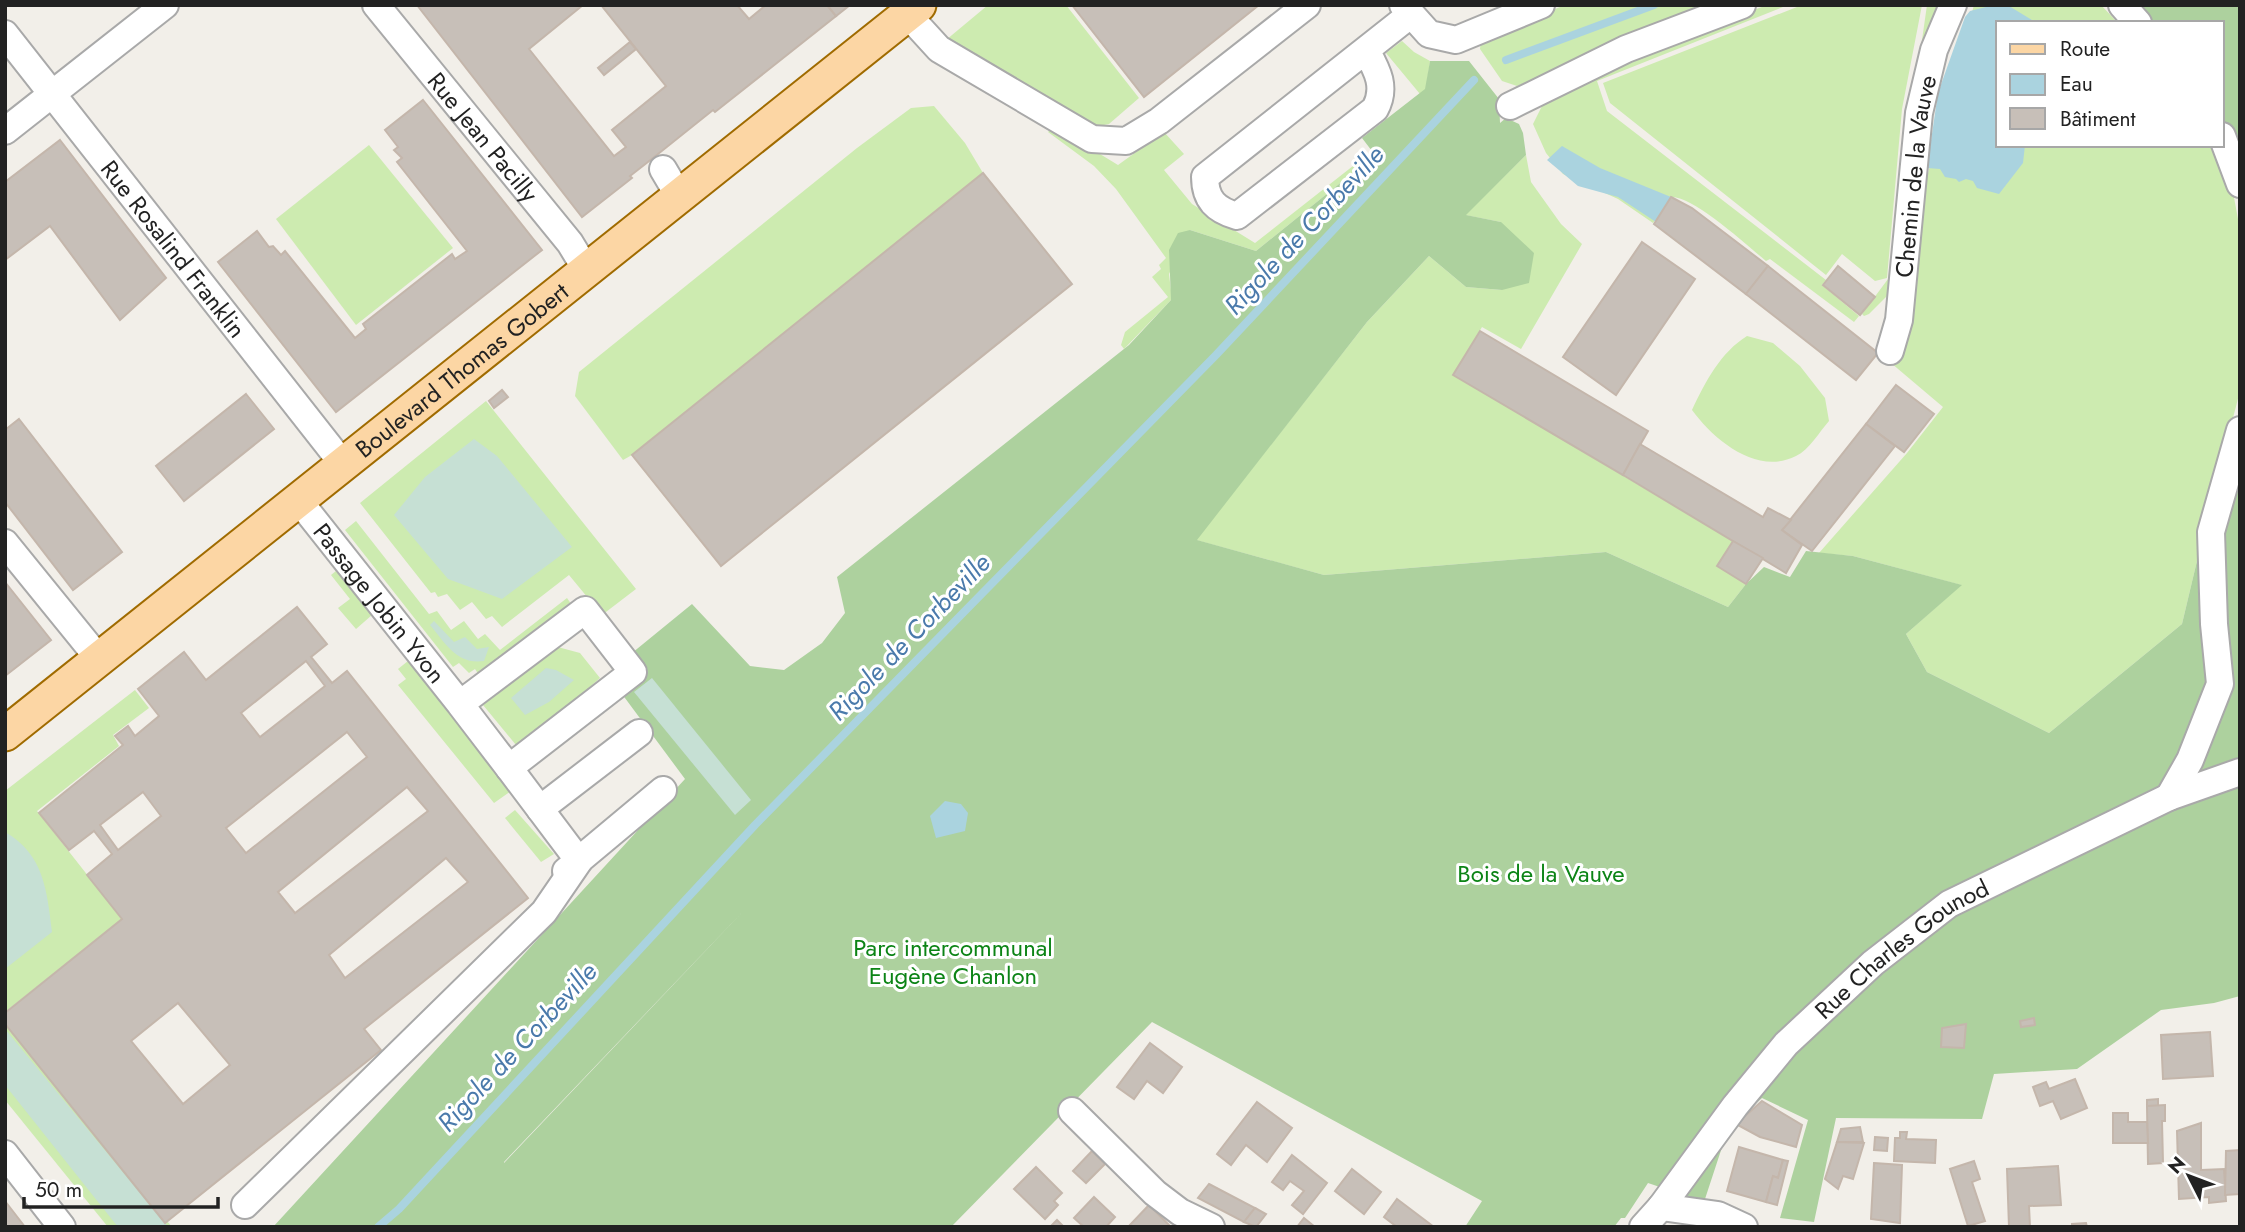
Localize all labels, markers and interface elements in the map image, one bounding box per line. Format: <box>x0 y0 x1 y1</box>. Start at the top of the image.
legend <box>1996 21 2224 147</box>
text: Route <box>2060 34 2110 64</box>
street label: Rue Jean Pacilly <box>420 64 547 210</box>
text: Eau <box>2060 69 2093 99</box>
street label: Chemin de la Vauve <box>1886 71 1945 279</box>
text: Bâtiment <box>2060 104 2136 134</box>
water label: Rigole de Corbeville <box>1215 137 1393 323</box>
street label: Rue Rosalind Franklin <box>93 152 255 345</box>
street label: Boulevard Thomas Gobert <box>348 274 576 466</box>
street label: Passage Jobin Yvon <box>305 515 454 690</box>
water label: Rigole de Corbeville <box>819 545 999 729</box>
park label: Bois de la Vauve <box>1457 856 1625 891</box>
street label: Rue Charles Gounod <box>1806 870 1994 1027</box>
park label: Parc intercommunal Eugène Chanlon <box>853 930 1053 993</box>
water label: Rigole de Corbeville <box>428 954 606 1140</box>
north arrow <box>2154 1141 2224 1211</box>
text: N <box>2162 1150 2192 1180</box>
scale bar <box>24 1166 219 1210</box>
text: 50 m <box>35 1175 82 1205</box>

